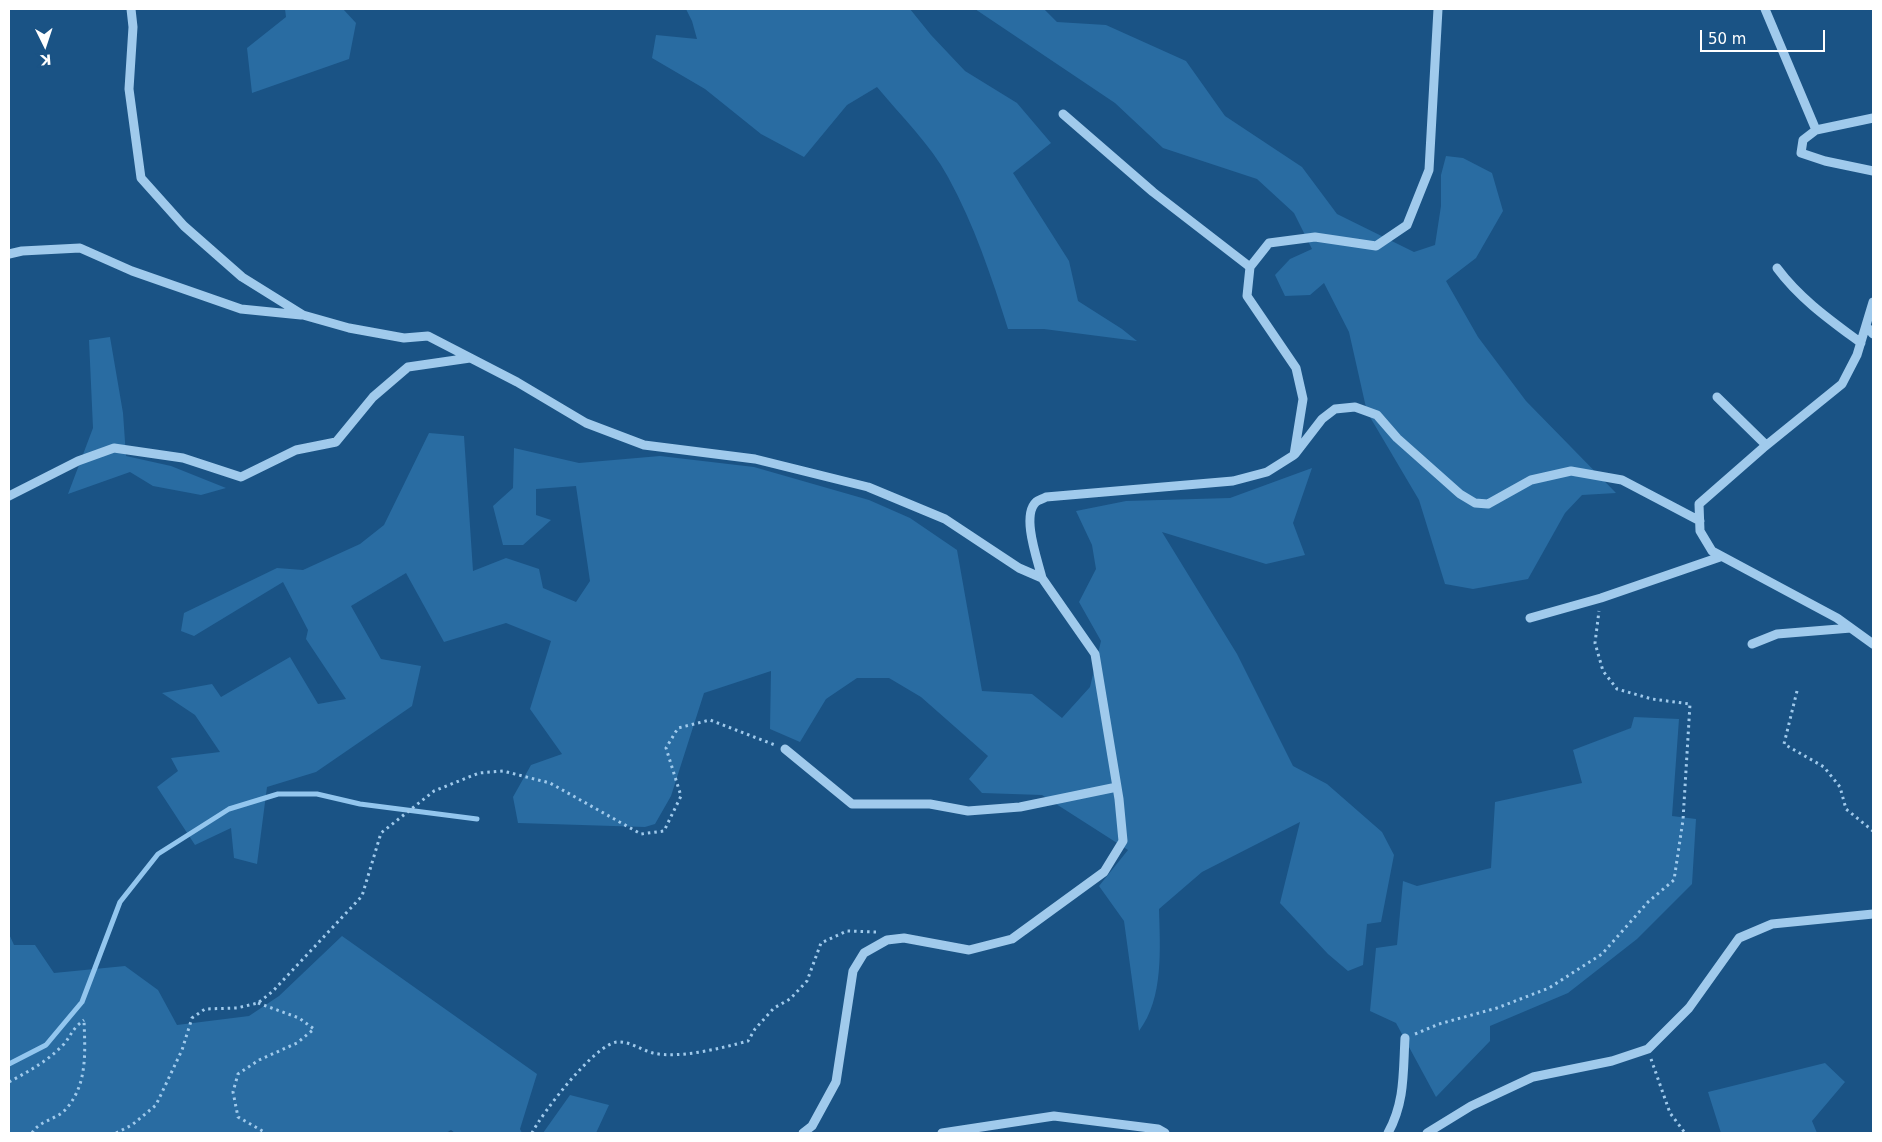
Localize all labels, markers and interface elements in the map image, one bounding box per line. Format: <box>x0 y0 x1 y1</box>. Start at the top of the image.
north arrow <box>20 20 70 70</box>
scale bar <box>1702 20 1827 52</box>
text: 50 m <box>1708 30 1746 48</box>
text: K <box>40 52 52 68</box>

